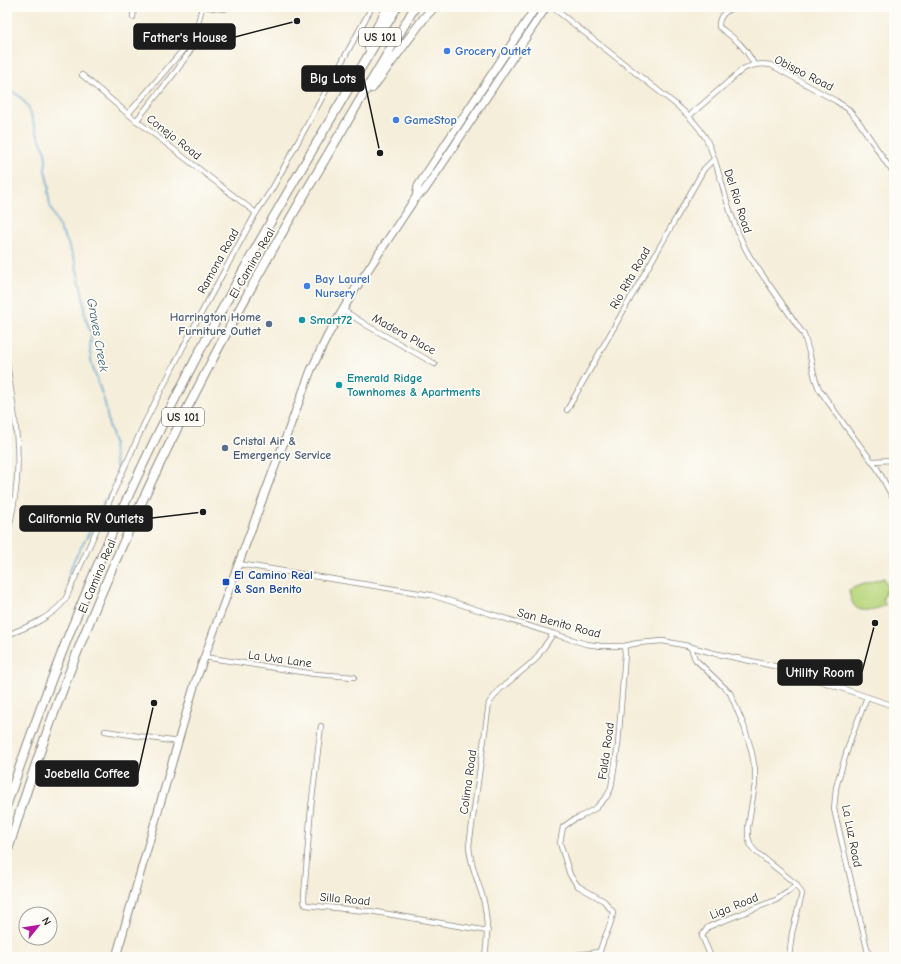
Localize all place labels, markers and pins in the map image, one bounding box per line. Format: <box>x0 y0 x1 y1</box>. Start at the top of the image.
callout: Father's House <box>134 24 235 49</box>
place label: Grocery Outlet <box>455 44 532 58</box>
marker: Grocery Outlet <box>442 46 452 56</box>
callout: Big Lots <box>302 66 364 91</box>
place label: GameStop <box>404 113 457 127</box>
marker: GameStop <box>391 115 401 125</box>
place label: Bay Laurel Nursery <box>315 272 370 300</box>
marker: Bay Laurel Nursery <box>302 281 312 291</box>
place label: Harrington Home Furniture Outlet <box>170 310 262 338</box>
place label: Smart72 <box>310 313 352 327</box>
marker: Smart72 <box>297 315 307 325</box>
marker: Harrington Home Furniture Outlet <box>264 319 274 329</box>
place label: Emerald Ridge Townhomes & Apartments <box>347 371 480 399</box>
marker: Emerald Ridge Townhomes & Apartments <box>334 380 344 390</box>
place label: Cristal Air & Emergency Service <box>233 434 331 462</box>
marker: Cristal Air & Emergency Service <box>220 443 230 453</box>
callout: California RV Outlets <box>20 506 152 531</box>
place label: El Camino Real & San Benito <box>234 568 313 596</box>
marker: El Camino Real & San Benito <box>221 577 231 587</box>
callout: Utility Room <box>778 660 862 685</box>
callout: Joebella Coffee <box>36 761 138 786</box>

